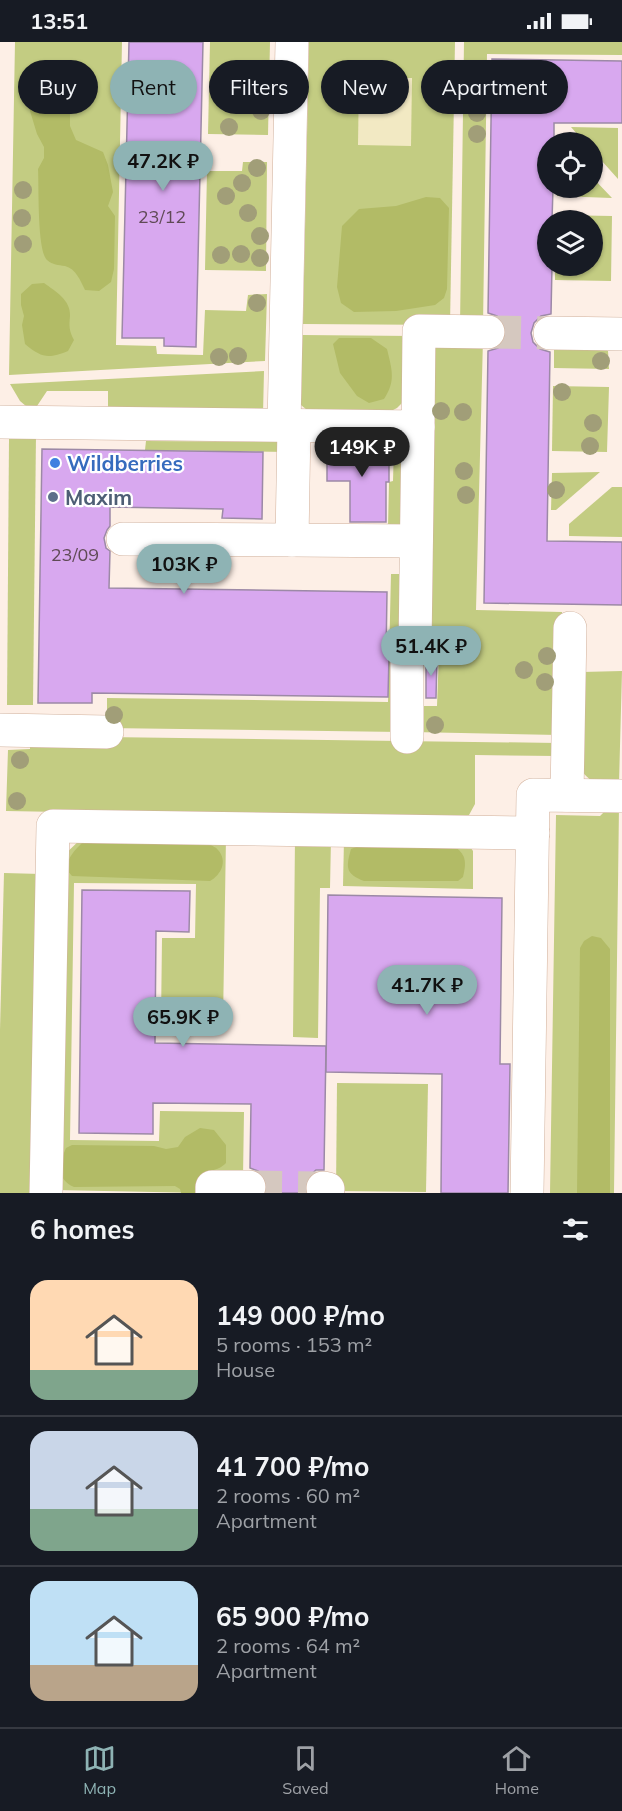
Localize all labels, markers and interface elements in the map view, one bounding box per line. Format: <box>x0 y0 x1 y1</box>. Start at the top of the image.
text: 13:51 <box>30 7 88 35</box>
chip: Buy <box>18 60 98 114</box>
chip: Rent <box>110 60 197 114</box>
chip: Filters <box>209 60 309 114</box>
chip: New <box>321 60 409 114</box>
chip: Apartment <box>421 60 568 114</box>
map controls <box>537 132 603 276</box>
button: locate <box>537 132 603 198</box>
pin: 47.2K ₽ <box>108 141 218 192</box>
text: 47.2K ₽ <box>127 148 199 173</box>
house number: 23/12 <box>138 205 186 228</box>
button: layers <box>537 210 603 276</box>
pin: 149K ₽ <box>313 427 411 478</box>
text: 149K ₽ <box>329 434 395 459</box>
place label: Wildberries <box>67 450 183 476</box>
marker: Wildberries <box>48 456 62 470</box>
place label: Maxim <box>65 484 132 510</box>
marker: Maxim <box>46 490 60 504</box>
house number: 23/09 <box>51 543 99 566</box>
pin: 103K ₽ <box>135 544 233 595</box>
text: 103K ₽ <box>151 551 217 576</box>
pin: 51.4K ₽ <box>376 626 486 677</box>
text: 51.4K ₽ <box>395 633 467 658</box>
pin: 41.7K ₽ <box>372 965 482 1016</box>
text: 41.7K ₽ <box>391 972 463 997</box>
pin: 65.9K ₽ <box>128 997 238 1048</box>
text: 65.9K ₽ <box>147 1004 219 1029</box>
text: 6 homes <box>30 1213 134 1246</box>
icon: filters <box>559 1213 592 1246</box>
text: 149 000 ₽/mo <box>216 1299 385 1332</box>
icon: home <box>78 1304 150 1376</box>
text: 5 rooms · 153 m² <box>216 1332 372 1357</box>
text: House <box>216 1357 275 1382</box>
text: 41 700 ₽/mo <box>216 1450 369 1483</box>
icon: home <box>78 1455 150 1527</box>
text: 2 rooms · 60 m² <box>216 1483 360 1508</box>
text: Apartment <box>216 1508 317 1533</box>
text: 65 900 ₽/mo <box>216 1600 369 1633</box>
icon: home <box>78 1605 150 1677</box>
text: 2 rooms · 64 m² <box>216 1633 360 1658</box>
text: Apartment <box>216 1658 317 1683</box>
tab: Map <box>83 1742 116 1798</box>
tab: Saved <box>282 1742 329 1798</box>
tab: Home <box>495 1742 539 1798</box>

